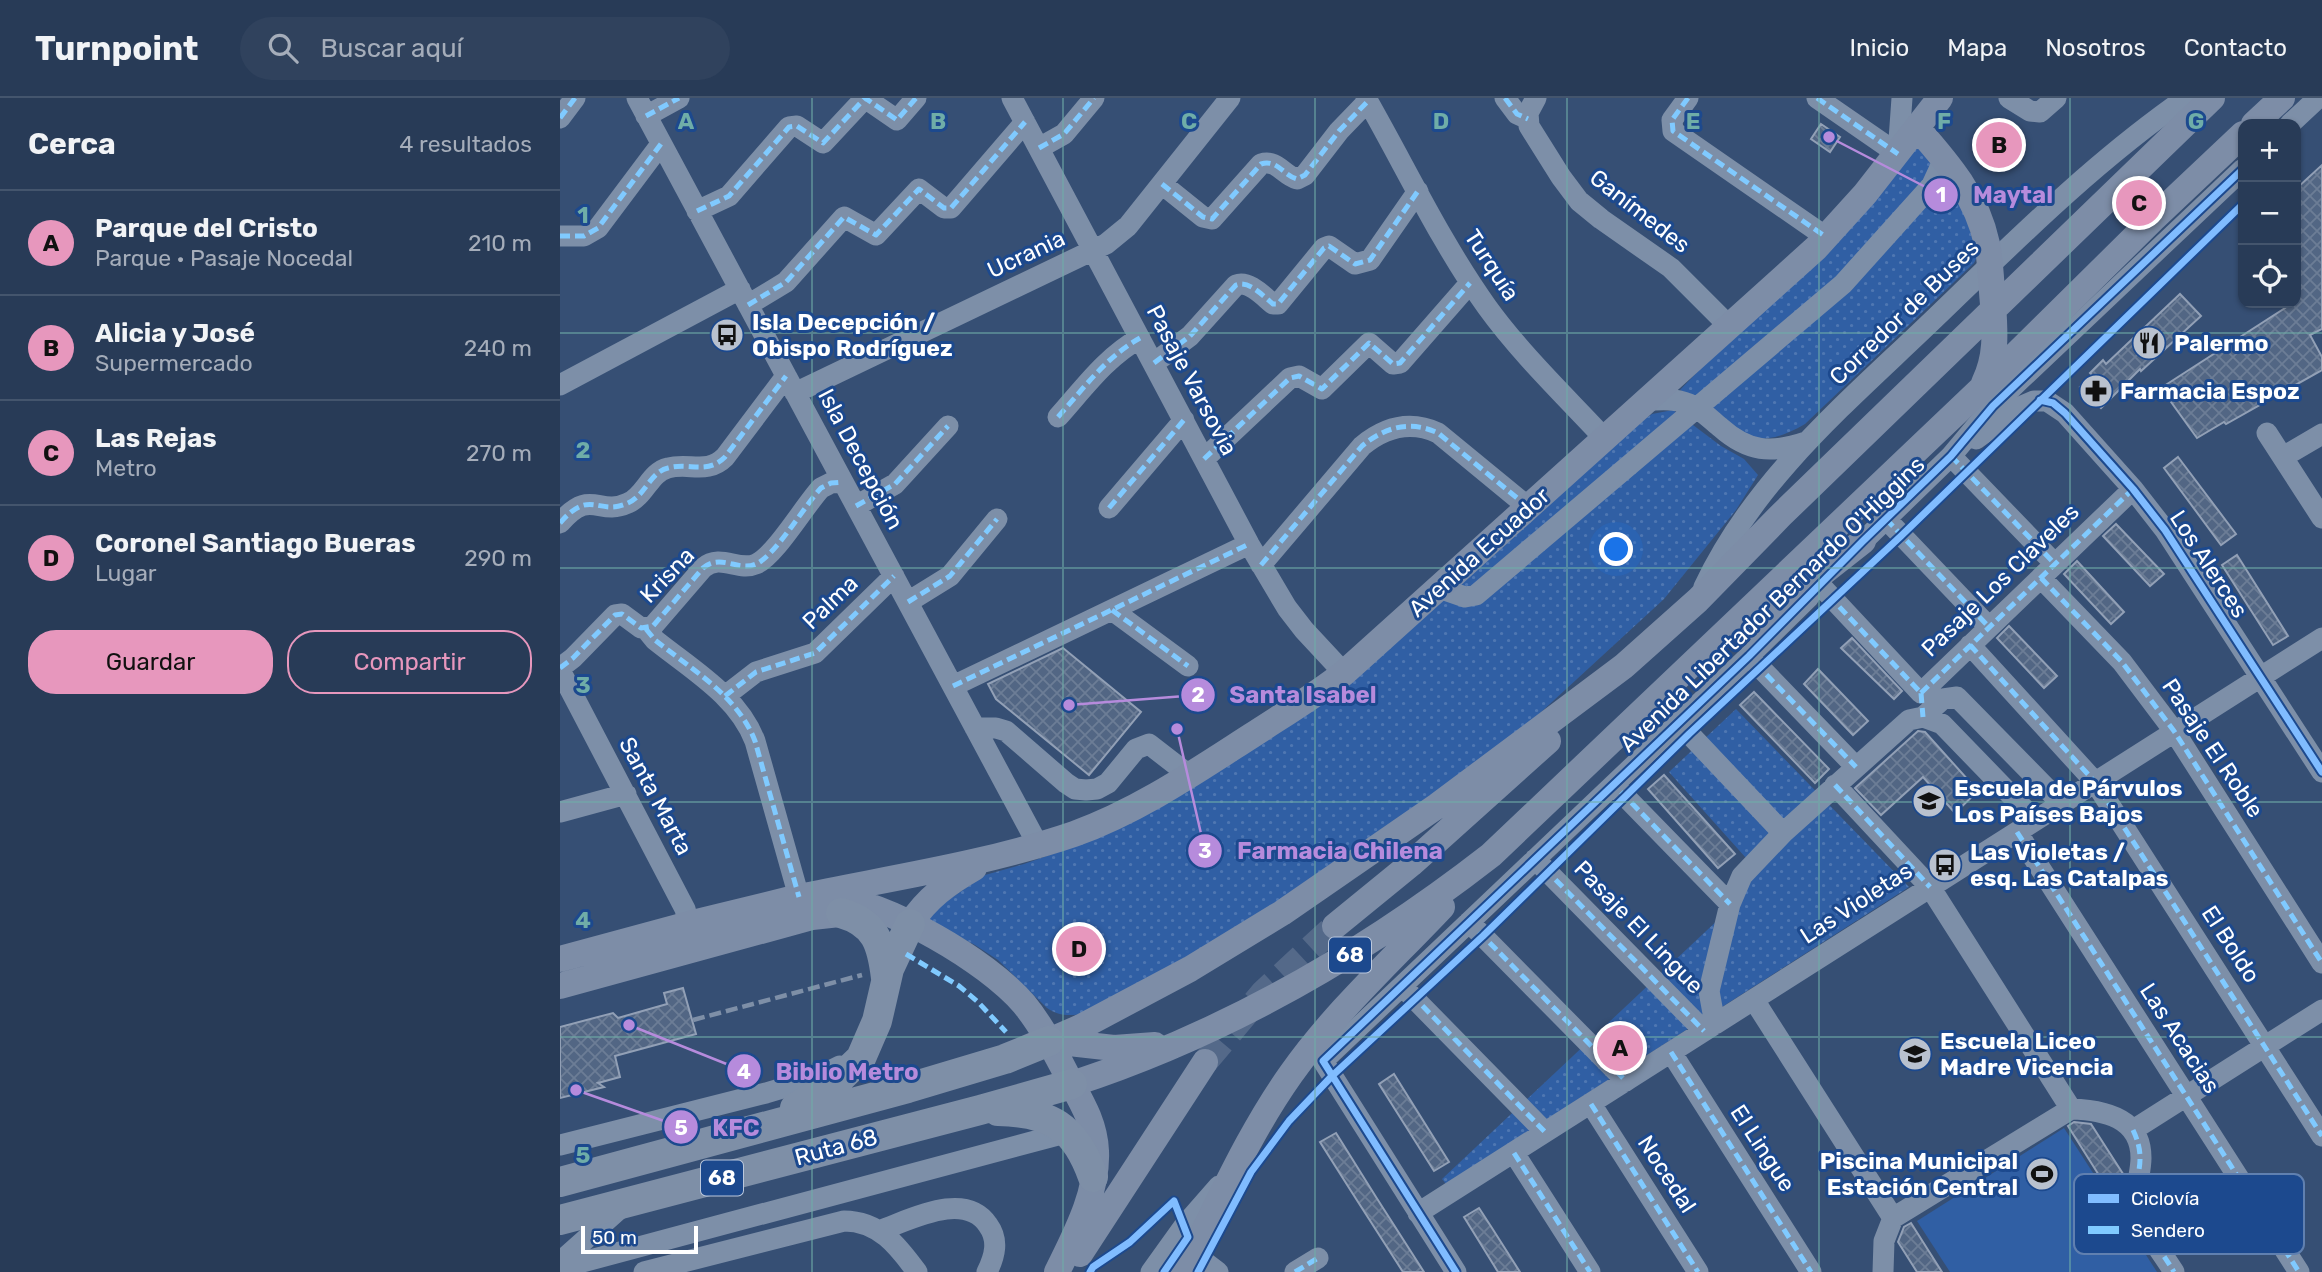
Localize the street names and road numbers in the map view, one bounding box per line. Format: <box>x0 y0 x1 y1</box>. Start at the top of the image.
street label: Ganímedes <box>1584 163 1696 259</box>
street label: Ucrania <box>983 224 1069 284</box>
street label: Turquía <box>1459 224 1525 306</box>
street label: Corredor de Buses <box>1823 233 1985 391</box>
street label: Pasaje Varsovia <box>1141 300 1243 460</box>
street label: Isla Decepción <box>812 384 910 534</box>
street label: Avenida Libertador Bernardo O'Higgins <box>1614 450 1930 758</box>
street label: Avenida Ecuador <box>1403 481 1555 623</box>
street label: Pasaje Los Claveles <box>1915 498 2085 662</box>
street label: Los Alerces <box>2164 505 2254 623</box>
street label: Krisna <box>634 541 700 609</box>
street label: Palma <box>797 569 863 635</box>
street label: Pasaje El Roble <box>2156 673 2270 823</box>
street label: Santa Marta <box>613 732 699 860</box>
street label: Pasaje El Lingue <box>1568 855 1710 999</box>
street label: Las Violetas <box>1795 856 1917 950</box>
street label: El Boldo <box>2196 900 2266 988</box>
road number: 68 <box>1329 938 1371 972</box>
street label: Las Acacias <box>2134 978 2226 1098</box>
street label: El Lingue <box>1725 1099 1801 1197</box>
street label: Ruta 68 <box>791 1123 881 1171</box>
street label: Nocedal <box>1632 1130 1702 1218</box>
road number: 68 <box>701 1160 743 1196</box>

